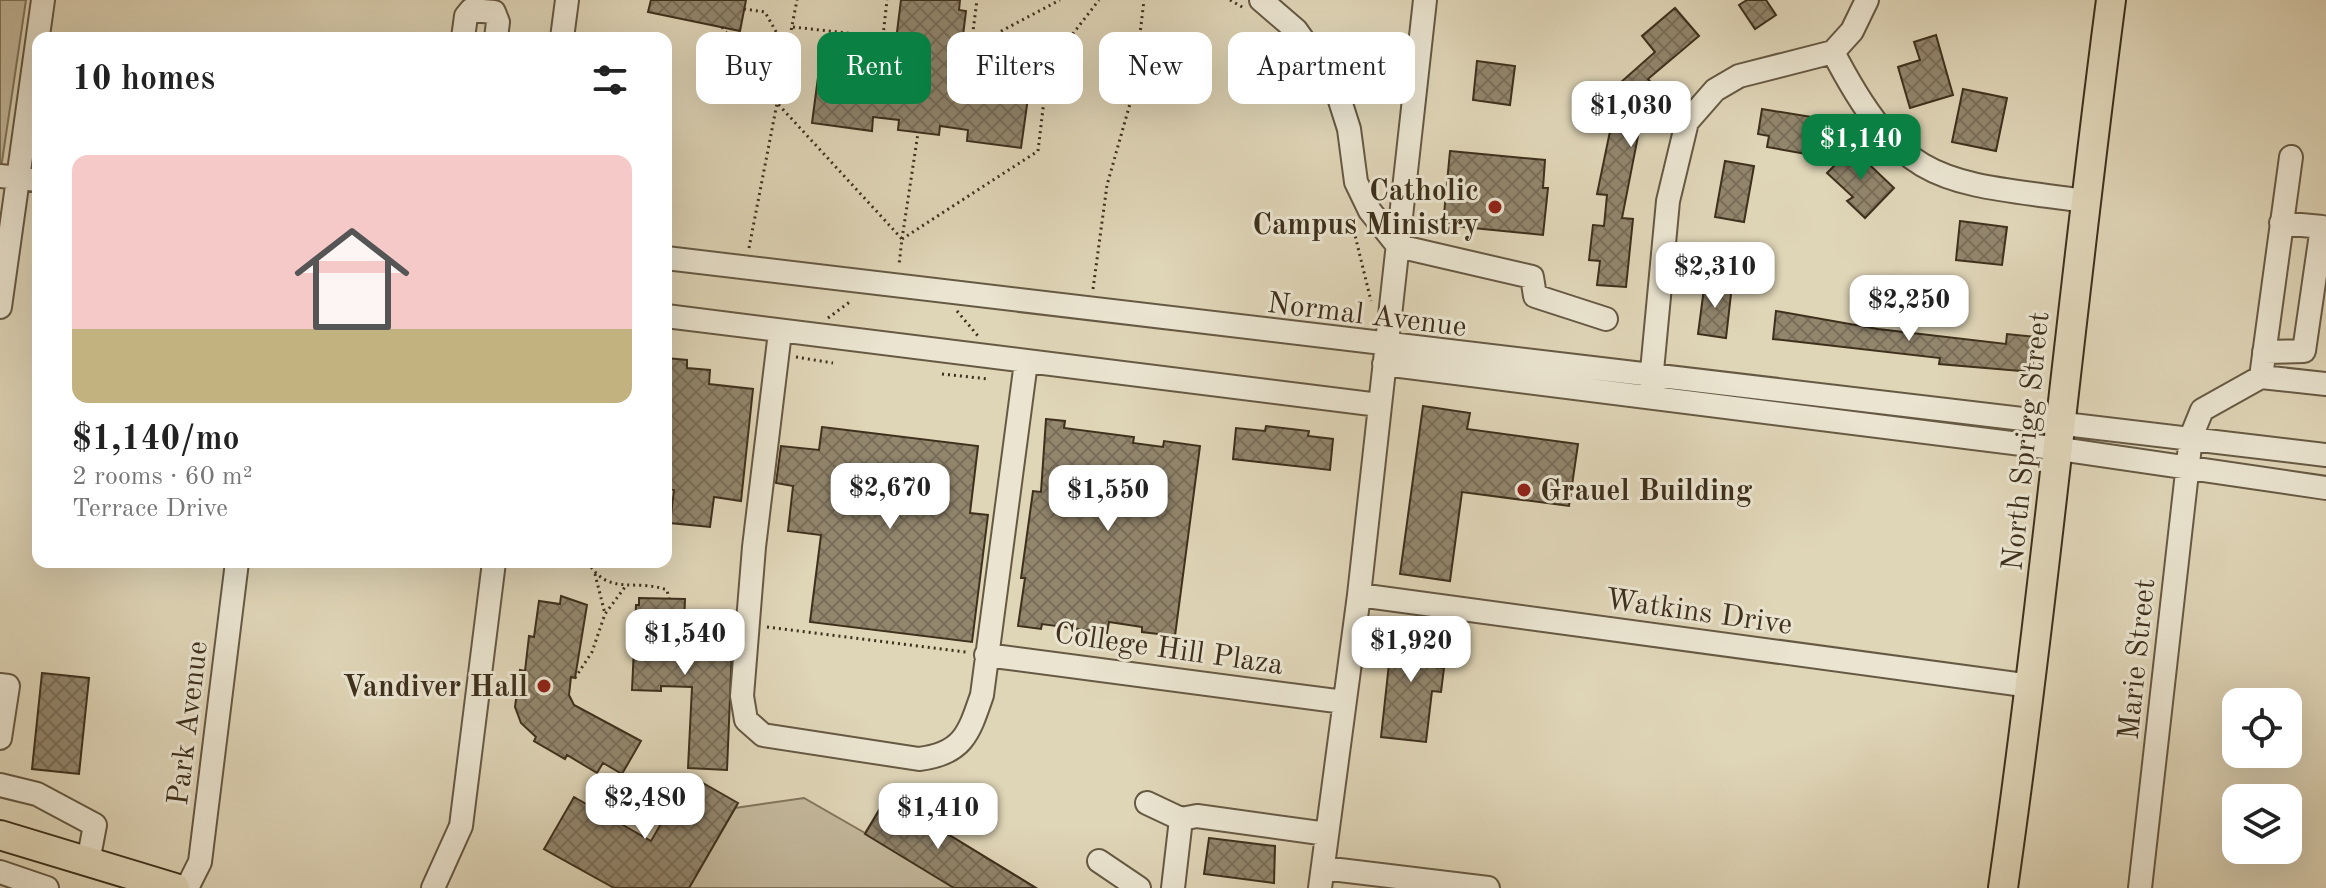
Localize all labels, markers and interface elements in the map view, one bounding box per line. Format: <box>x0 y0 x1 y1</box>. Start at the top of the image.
chip: Buy <box>696 32 801 104</box>
chip: Rent <box>817 32 931 104</box>
chip: Filters <box>947 32 1083 104</box>
chip: New <box>1099 32 1212 104</box>
chip: Apartment <box>1228 32 1415 104</box>
icon: filters <box>588 58 632 102</box>
text: 10 homes <box>72 63 215 97</box>
pin: $1,030 <box>1566 81 1696 149</box>
text: $1,030 <box>1590 94 1672 120</box>
pin: $1,140 <box>1796 114 1926 182</box>
text: $1,140 <box>1820 127 1902 153</box>
place label: Catholic Campus Ministry <box>1252 177 1479 241</box>
marker: Catholic Campus Ministry <box>1486 198 1504 216</box>
icon: home <box>280 207 424 351</box>
pin: $2,310 <box>1650 242 1780 310</box>
text: $2,310 <box>1674 255 1756 281</box>
pin: $2,250 <box>1844 275 1974 343</box>
text: $2,250 <box>1868 288 1950 314</box>
street label: Normal Avenue <box>1265 289 1468 343</box>
street label: North Sprigg Street <box>1998 310 2056 572</box>
text: $1,140/mo <box>72 423 240 457</box>
pin: $2,670 <box>825 463 955 531</box>
text: 2 rooms · 60 m² <box>72 464 253 490</box>
pin: $1,550 <box>1043 465 1173 533</box>
text: $2,670 <box>849 476 931 502</box>
place label: Grauel Building <box>1540 477 1753 507</box>
text: $1,550 <box>1067 478 1149 504</box>
marker: Grauel Building <box>1515 481 1533 499</box>
text: Terrace Drive <box>72 496 228 522</box>
street label: Marie Street <box>2115 577 2161 741</box>
street label: Watkins Drive <box>1603 585 1794 641</box>
pin: $1,540 <box>620 609 750 677</box>
pin: $1,920 <box>1346 616 1476 684</box>
street label: College Hill Plaza <box>1052 619 1285 681</box>
text: $1,540 <box>644 622 726 648</box>
text: $1,920 <box>1370 629 1452 655</box>
street label: Park Avenue <box>164 639 214 807</box>
place label: Vandiver Hall <box>343 673 528 703</box>
marker: Vandiver Hall <box>535 677 553 695</box>
map controls <box>2222 688 2302 864</box>
button: locate <box>2222 688 2302 768</box>
pin: $2,480 <box>580 773 710 841</box>
pin: $1,410 <box>873 783 1003 851</box>
button: layers <box>2222 784 2302 864</box>
text: $2,480 <box>604 786 686 812</box>
text: $1,410 <box>897 796 979 822</box>

